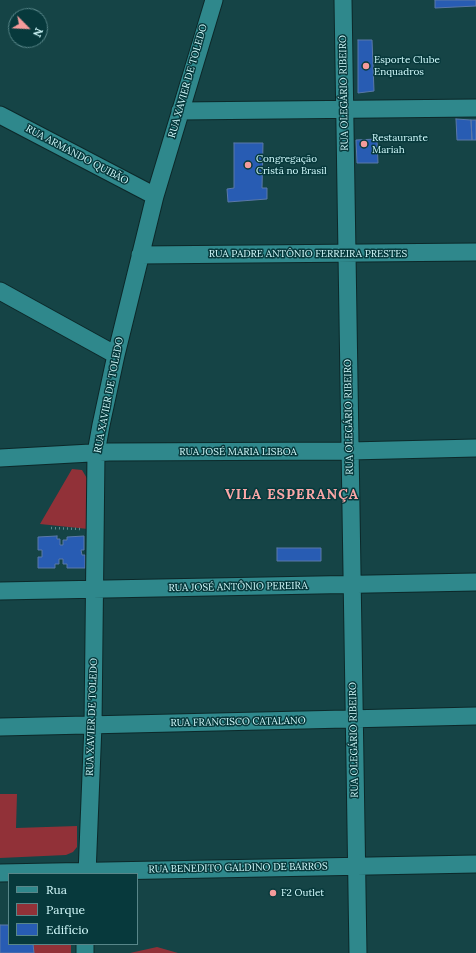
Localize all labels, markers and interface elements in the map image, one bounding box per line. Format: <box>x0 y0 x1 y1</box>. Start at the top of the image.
north arrow <box>8 8 48 48</box>
street label: RUA XAVIER DE TOLEDO <box>166 23 210 139</box>
text: N <box>30 26 46 39</box>
street label: RUA OLEGÁRIO RIBEIRO <box>337 35 351 151</box>
place label: Esporte Clube Enquadros <box>374 54 440 78</box>
marker: Esporte Clube Enquadros <box>361 61 371 71</box>
street label: RUA ARMANDO QUIBÃO <box>23 123 131 187</box>
place label: Restaurante Mariah <box>372 132 428 156</box>
marker: Restaurante Mariah <box>359 139 369 149</box>
place label: Congregação Cristã no Brasil <box>256 153 327 176</box>
marker: Congregação Cristã no Brasil <box>243 160 253 170</box>
street label: RUA PADRE ANTÔNIO FERREIRA PRESTES <box>209 248 407 260</box>
street label: RUA XAVIER DE TOLEDO <box>92 336 126 454</box>
street label: RUA OLEGÁRIO RIBEIRO <box>342 359 356 475</box>
street label: RUA JOSÉ MARIA LISBOA <box>179 446 297 458</box>
district label: VILA ESPERANÇA <box>225 487 359 503</box>
street label: RUA JOSÉ ANTÔNIO PEREIRA <box>168 580 308 594</box>
street label: RUA XAVIER DE TOLEDO <box>84 658 100 776</box>
street label: RUA OLEGÁRIO RIBEIRO <box>347 682 361 798</box>
street label: RUA FRANCISCO CATALANO <box>170 715 306 729</box>
street label: RUA BENEDITO GALDINO DE BARROS <box>148 860 328 876</box>
legend <box>8 873 138 945</box>
text: Rua <box>46 882 67 897</box>
place label: F2 Outlet <box>281 887 324 899</box>
marker: F2 Outlet <box>268 888 278 898</box>
text: Parque <box>46 902 85 917</box>
text: Edifício <box>46 922 89 937</box>

